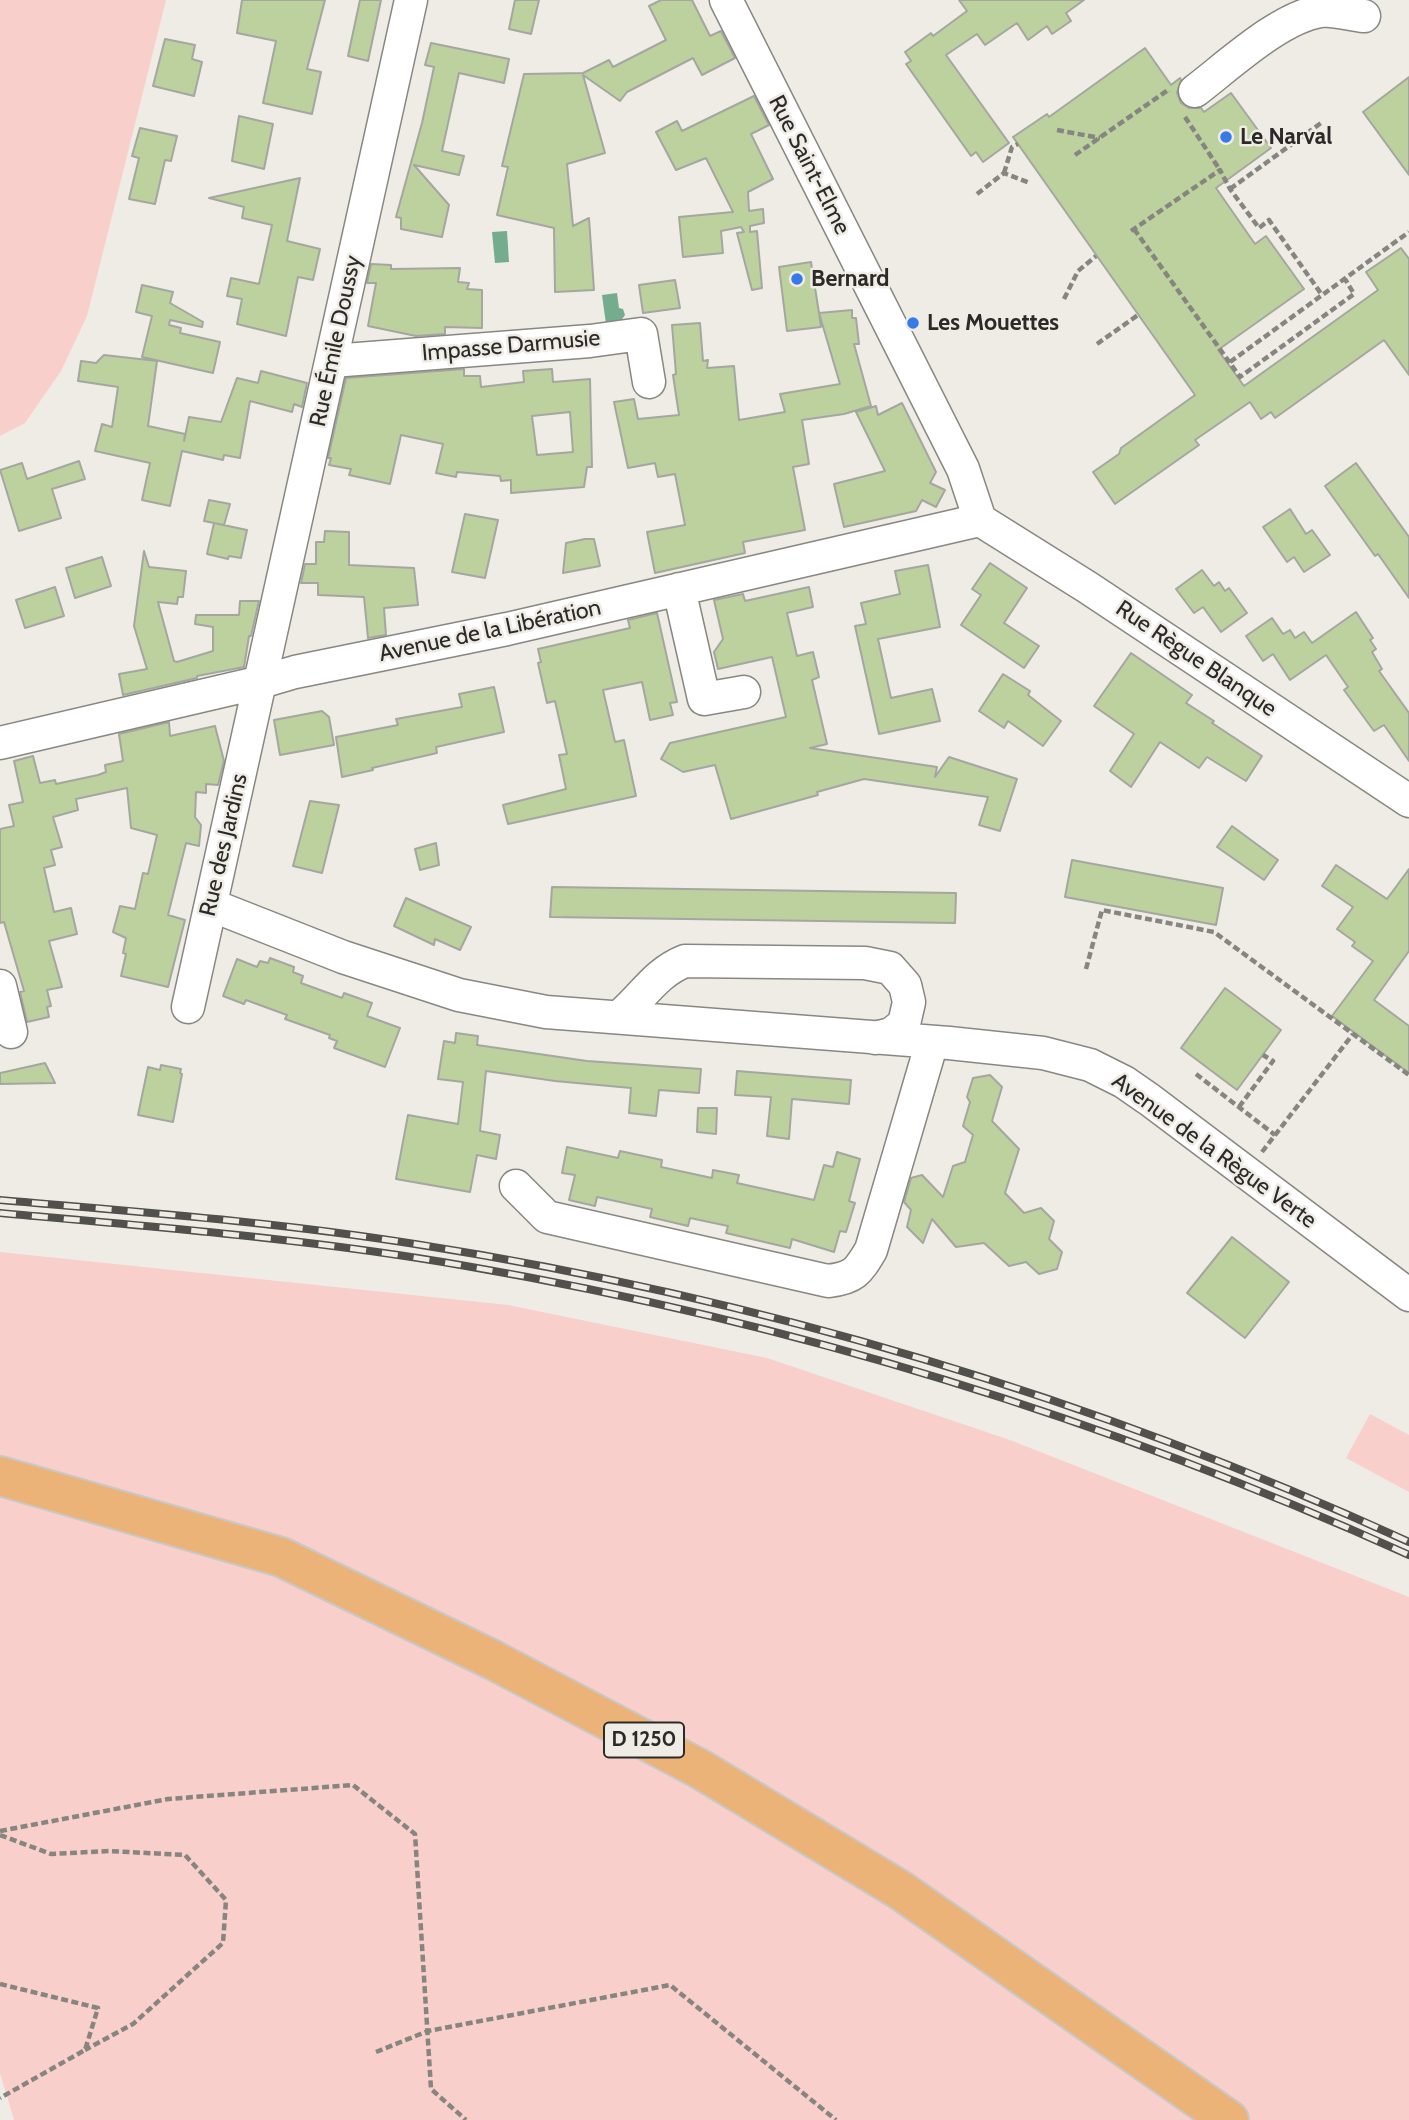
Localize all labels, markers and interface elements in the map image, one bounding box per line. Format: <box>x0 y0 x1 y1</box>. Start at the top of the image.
street label: Rue Saint-Elme <box>762 91 856 239</box>
place label: Le Narval <box>1240 123 1332 151</box>
marker: Le Narval <box>1218 129 1234 145</box>
street label: Rue Émile Doussy <box>304 253 368 429</box>
place label: Bernard <box>811 265 889 293</box>
marker: Bernard <box>789 271 805 287</box>
place label: Les Mouettes <box>927 309 1059 337</box>
marker: Les Mouettes <box>905 315 921 331</box>
street label: Impasse Darmusie <box>421 324 601 368</box>
street label: Avenue de la Libération <box>376 594 604 668</box>
street label: Rue Règue Blanque <box>1110 595 1282 723</box>
street label: Rue des Jardins <box>194 771 254 919</box>
street label: Avenue de la Règue Verte <box>1106 1067 1322 1235</box>
road number: D 1250 <box>604 1722 684 1758</box>

